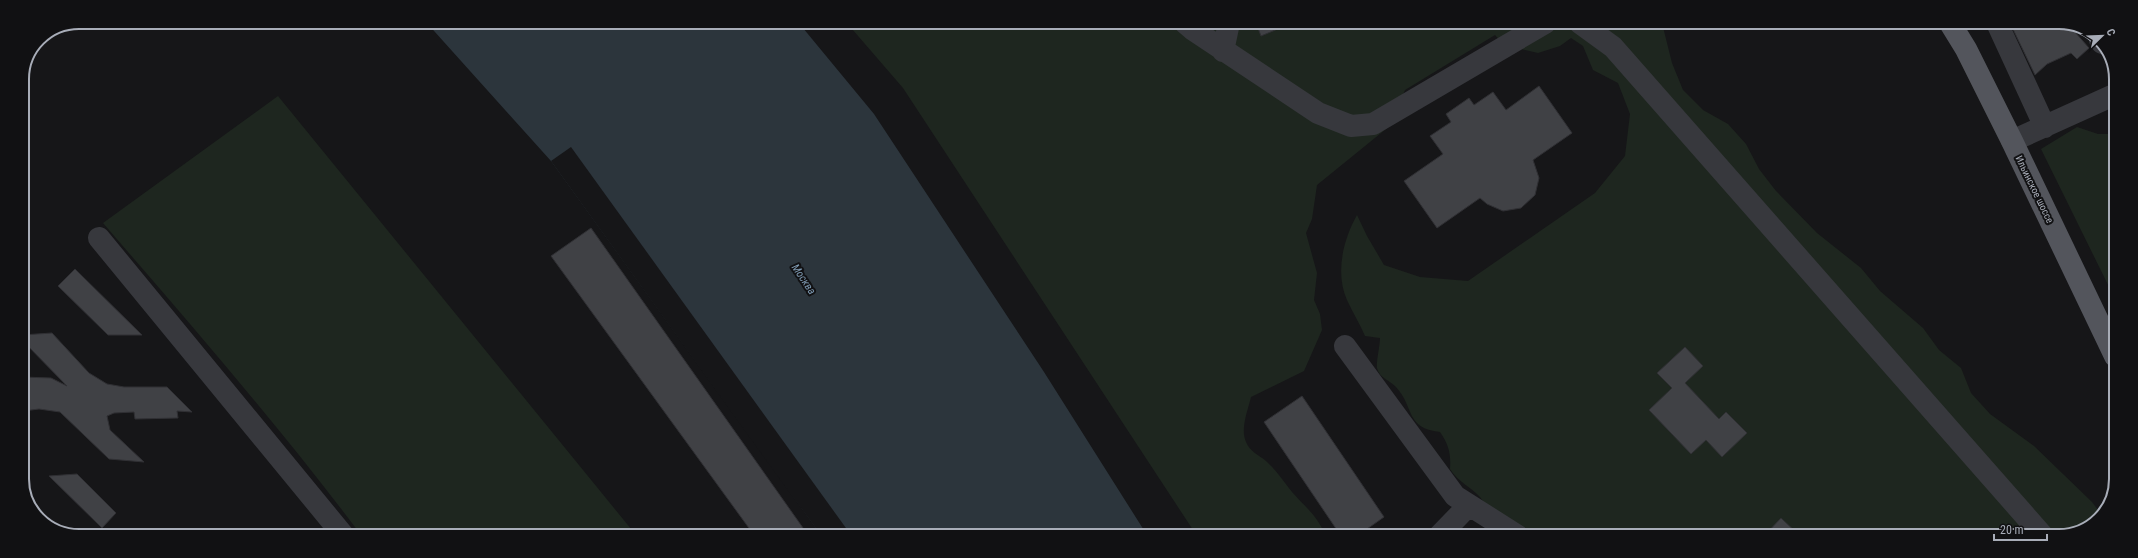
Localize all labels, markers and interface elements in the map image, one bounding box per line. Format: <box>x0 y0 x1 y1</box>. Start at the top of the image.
north arrow <box>2082 16 2122 56</box>
text: С <box>2104 27 2118 38</box>
street label: Ильинское шоссе <box>2013 154 2056 225</box>
water label: Москва <box>789 262 818 297</box>
scale bar <box>1994 516 2047 542</box>
text: 20 m <box>2000 523 2024 537</box>

